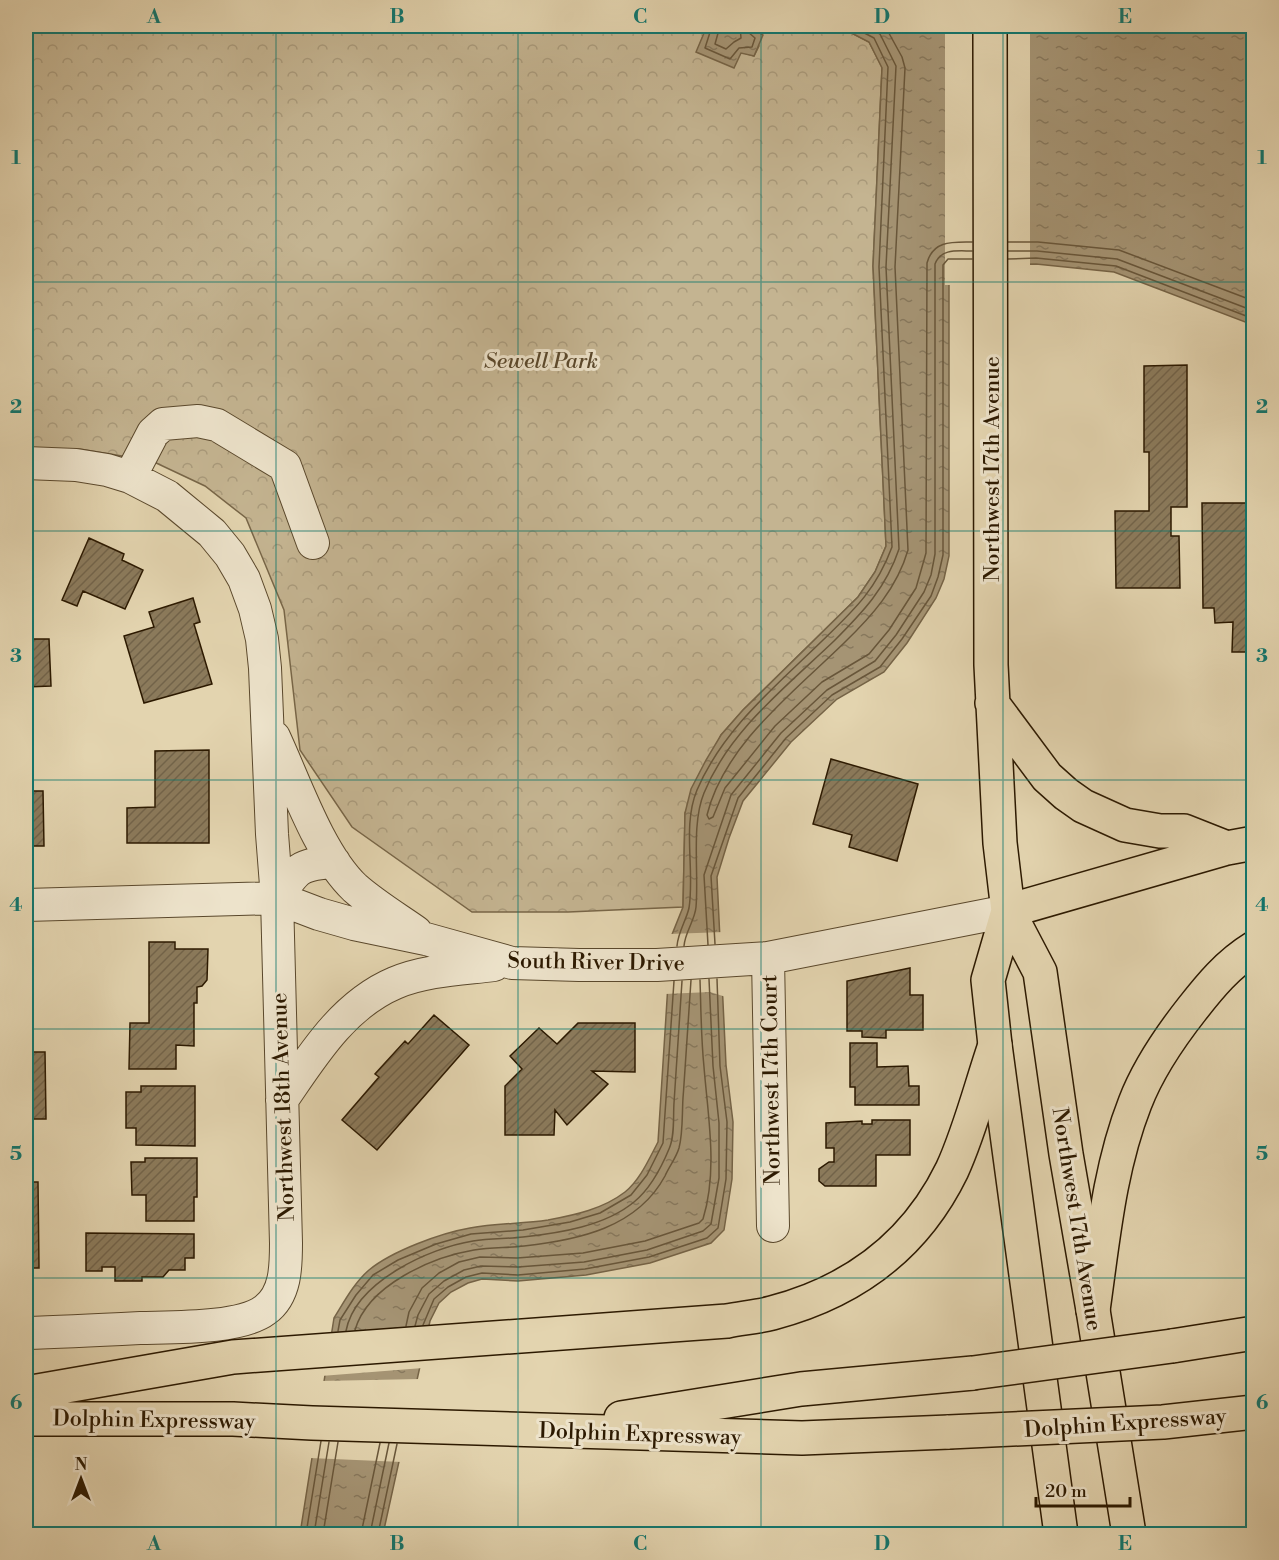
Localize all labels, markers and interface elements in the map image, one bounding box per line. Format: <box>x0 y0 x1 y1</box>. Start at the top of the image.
text: A <box>146 5 162 30</box>
text: B <box>389 5 405 30</box>
text: C <box>633 5 647 30</box>
text: D <box>874 5 890 30</box>
text: E <box>1118 5 1132 30</box>
text: 1 <box>11 146 21 171</box>
text: 1 <box>1257 146 1267 171</box>
park label: Sewell Park <box>484 348 598 375</box>
street label: Northwest 17th Avenue <box>979 356 1006 582</box>
text: 2 <box>10 395 22 420</box>
text: 2 <box>1256 395 1268 420</box>
text: 3 <box>10 644 22 669</box>
text: 3 <box>1256 644 1268 669</box>
text: 4 <box>9 893 23 918</box>
text: 4 <box>1255 893 1269 918</box>
street label: South River Drive <box>507 947 685 978</box>
street label: Northwest 17th Court <box>756 974 787 1186</box>
street label: Northwest 18th Avenue <box>266 992 301 1222</box>
street label: Northwest 17th Avenue <box>1046 1106 1107 1333</box>
text: 5 <box>10 1142 22 1167</box>
text: 5 <box>1256 1142 1268 1167</box>
text: 6 <box>10 1391 23 1416</box>
text: 6 <box>1256 1391 1269 1416</box>
street label: Dolphin Expressway <box>1023 1403 1228 1444</box>
street label: Dolphin Expressway <box>52 1405 256 1436</box>
street label: Dolphin Expressway <box>538 1417 742 1452</box>
north arrow <box>51 1449 111 1509</box>
text: N <box>75 1455 88 1475</box>
scale bar <box>1036 1470 1130 1508</box>
text: 20 m <box>1045 1480 1087 1503</box>
text: A <box>146 1532 162 1557</box>
text: B <box>389 1532 405 1557</box>
text: C <box>633 1532 647 1557</box>
text: D <box>874 1532 890 1557</box>
text: E <box>1118 1532 1132 1557</box>

